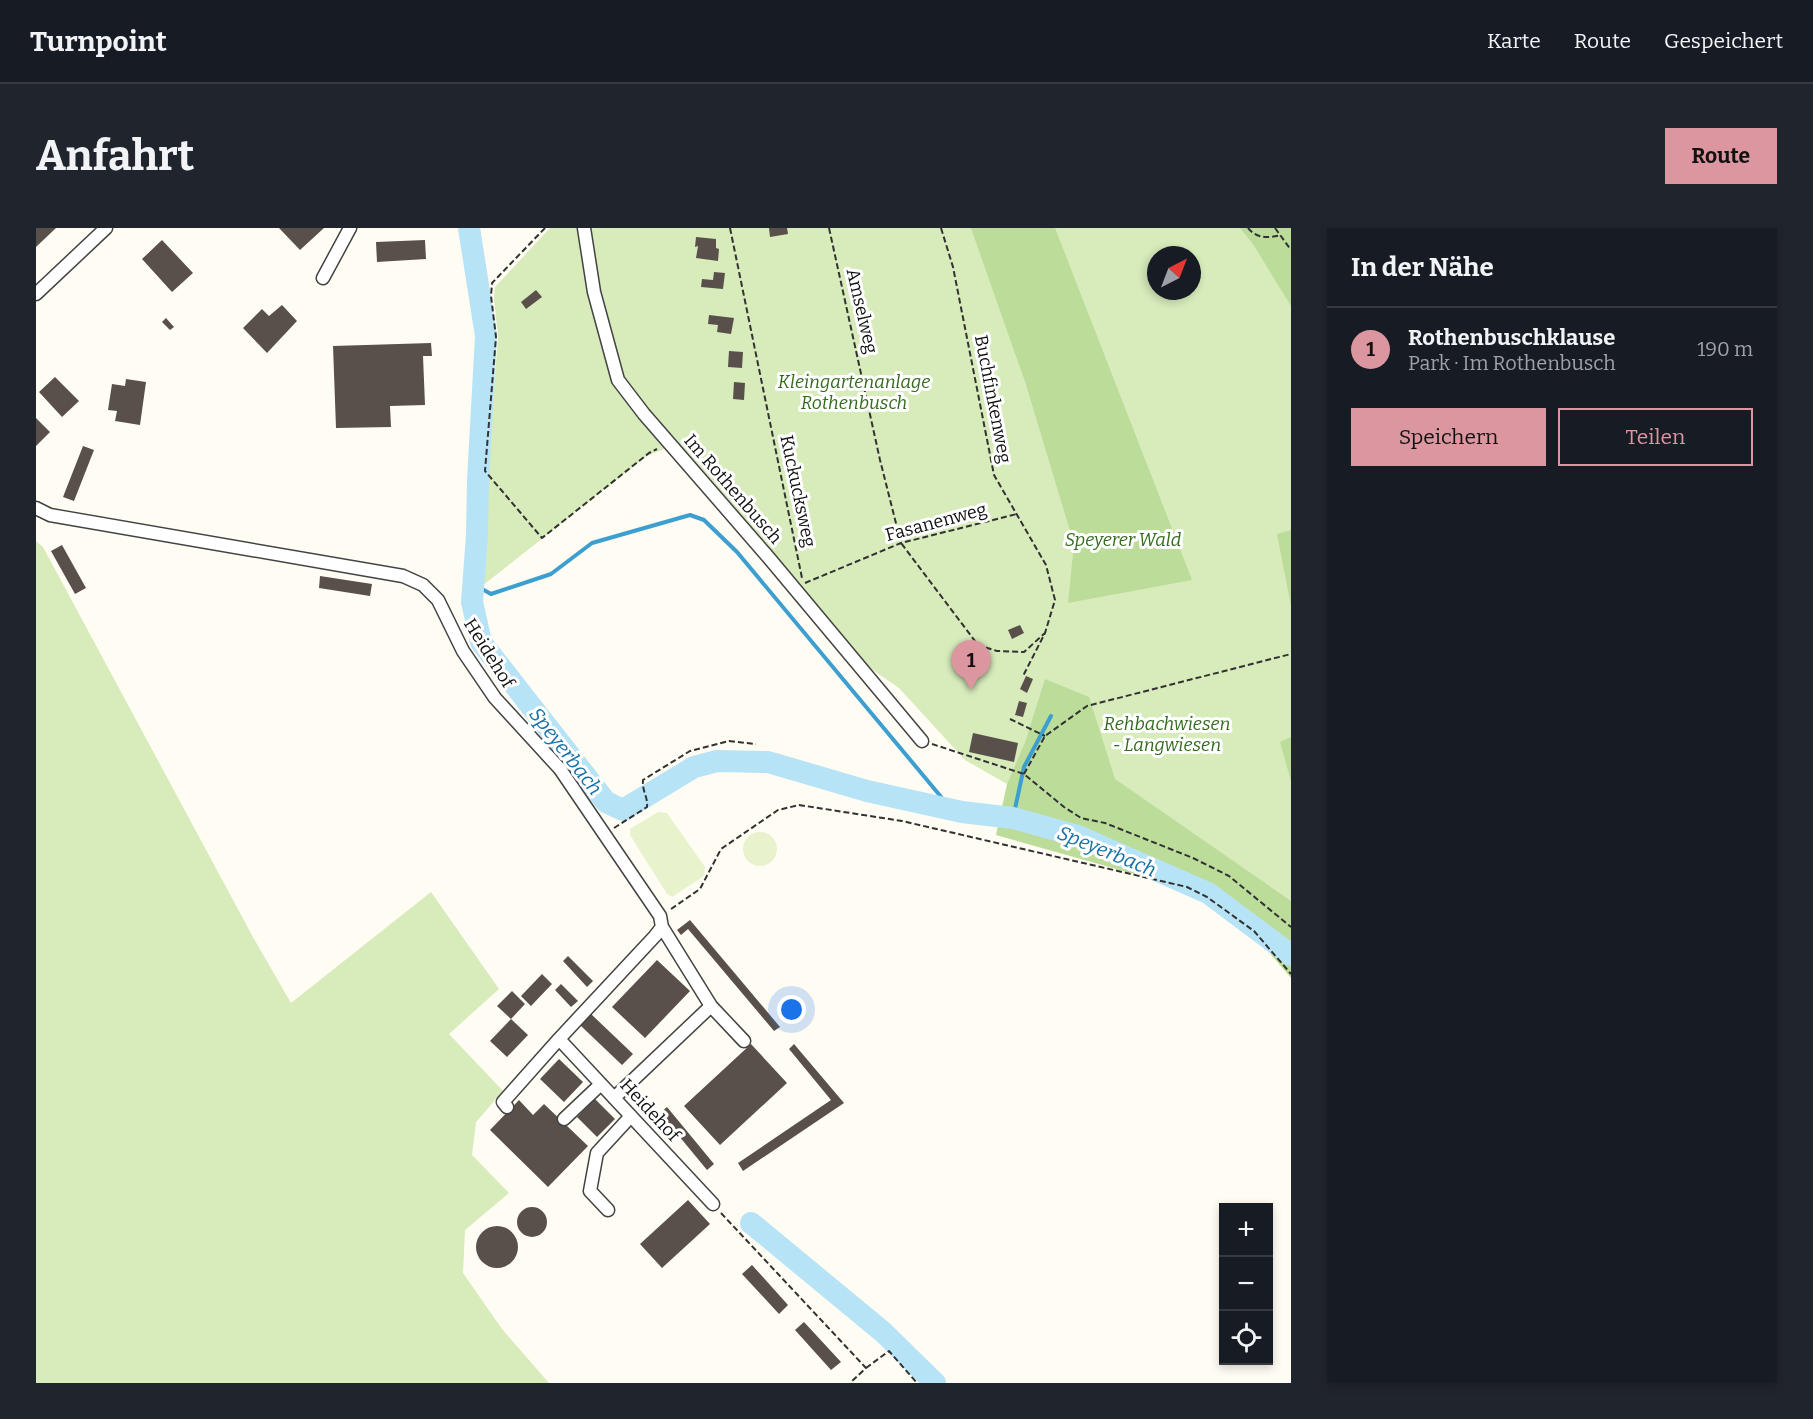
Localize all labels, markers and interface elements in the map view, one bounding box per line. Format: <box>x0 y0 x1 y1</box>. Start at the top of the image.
text: Turnpoint <box>30 25 167 58</box>
text: Karte <box>1487 28 1541 54</box>
text: Route <box>1574 28 1631 54</box>
text: Gespeichert <box>1664 28 1783 54</box>
button: Route <box>1665 128 1777 184</box>
text: Anfahrt <box>36 131 194 181</box>
north arrow <box>1147 246 1201 300</box>
text: In der Nähe <box>1351 252 1494 283</box>
street label: Amselweg <box>842 266 882 356</box>
text: Rothenbuschklause <box>1408 324 1615 351</box>
street label: Buchfinkenweg <box>970 333 1016 465</box>
text: 1 <box>1366 337 1375 361</box>
text: 190 m <box>1697 337 1753 361</box>
text: Park · Im Rothenbusch <box>1408 351 1616 375</box>
park label: Kleingartenanlage Rothenbusch <box>778 371 930 414</box>
button: Speichern <box>1351 408 1546 466</box>
button: Teilen <box>1558 408 1753 466</box>
street label: Im Rothenbusch <box>679 430 787 548</box>
street label: Kuckucksweg <box>775 433 821 549</box>
street label: Fasanenweg <box>883 498 989 546</box>
park label: Speyerer Wald <box>1065 529 1182 551</box>
street label: Heidehof <box>459 614 520 693</box>
pin: 1 <box>952 640 990 690</box>
water label: Speyerbach <box>524 702 608 800</box>
park label: Rehbachwiesen - Langwiesen <box>1104 713 1230 756</box>
water label: Speyerbach <box>1054 820 1160 882</box>
your location <box>777 995 806 1024</box>
street label: Heidehof <box>616 1074 686 1147</box>
map controls <box>1219 1203 1273 1365</box>
button: + <box>1219 1203 1273 1257</box>
button: − <box>1219 1257 1273 1311</box>
button: locate <box>1219 1311 1273 1365</box>

